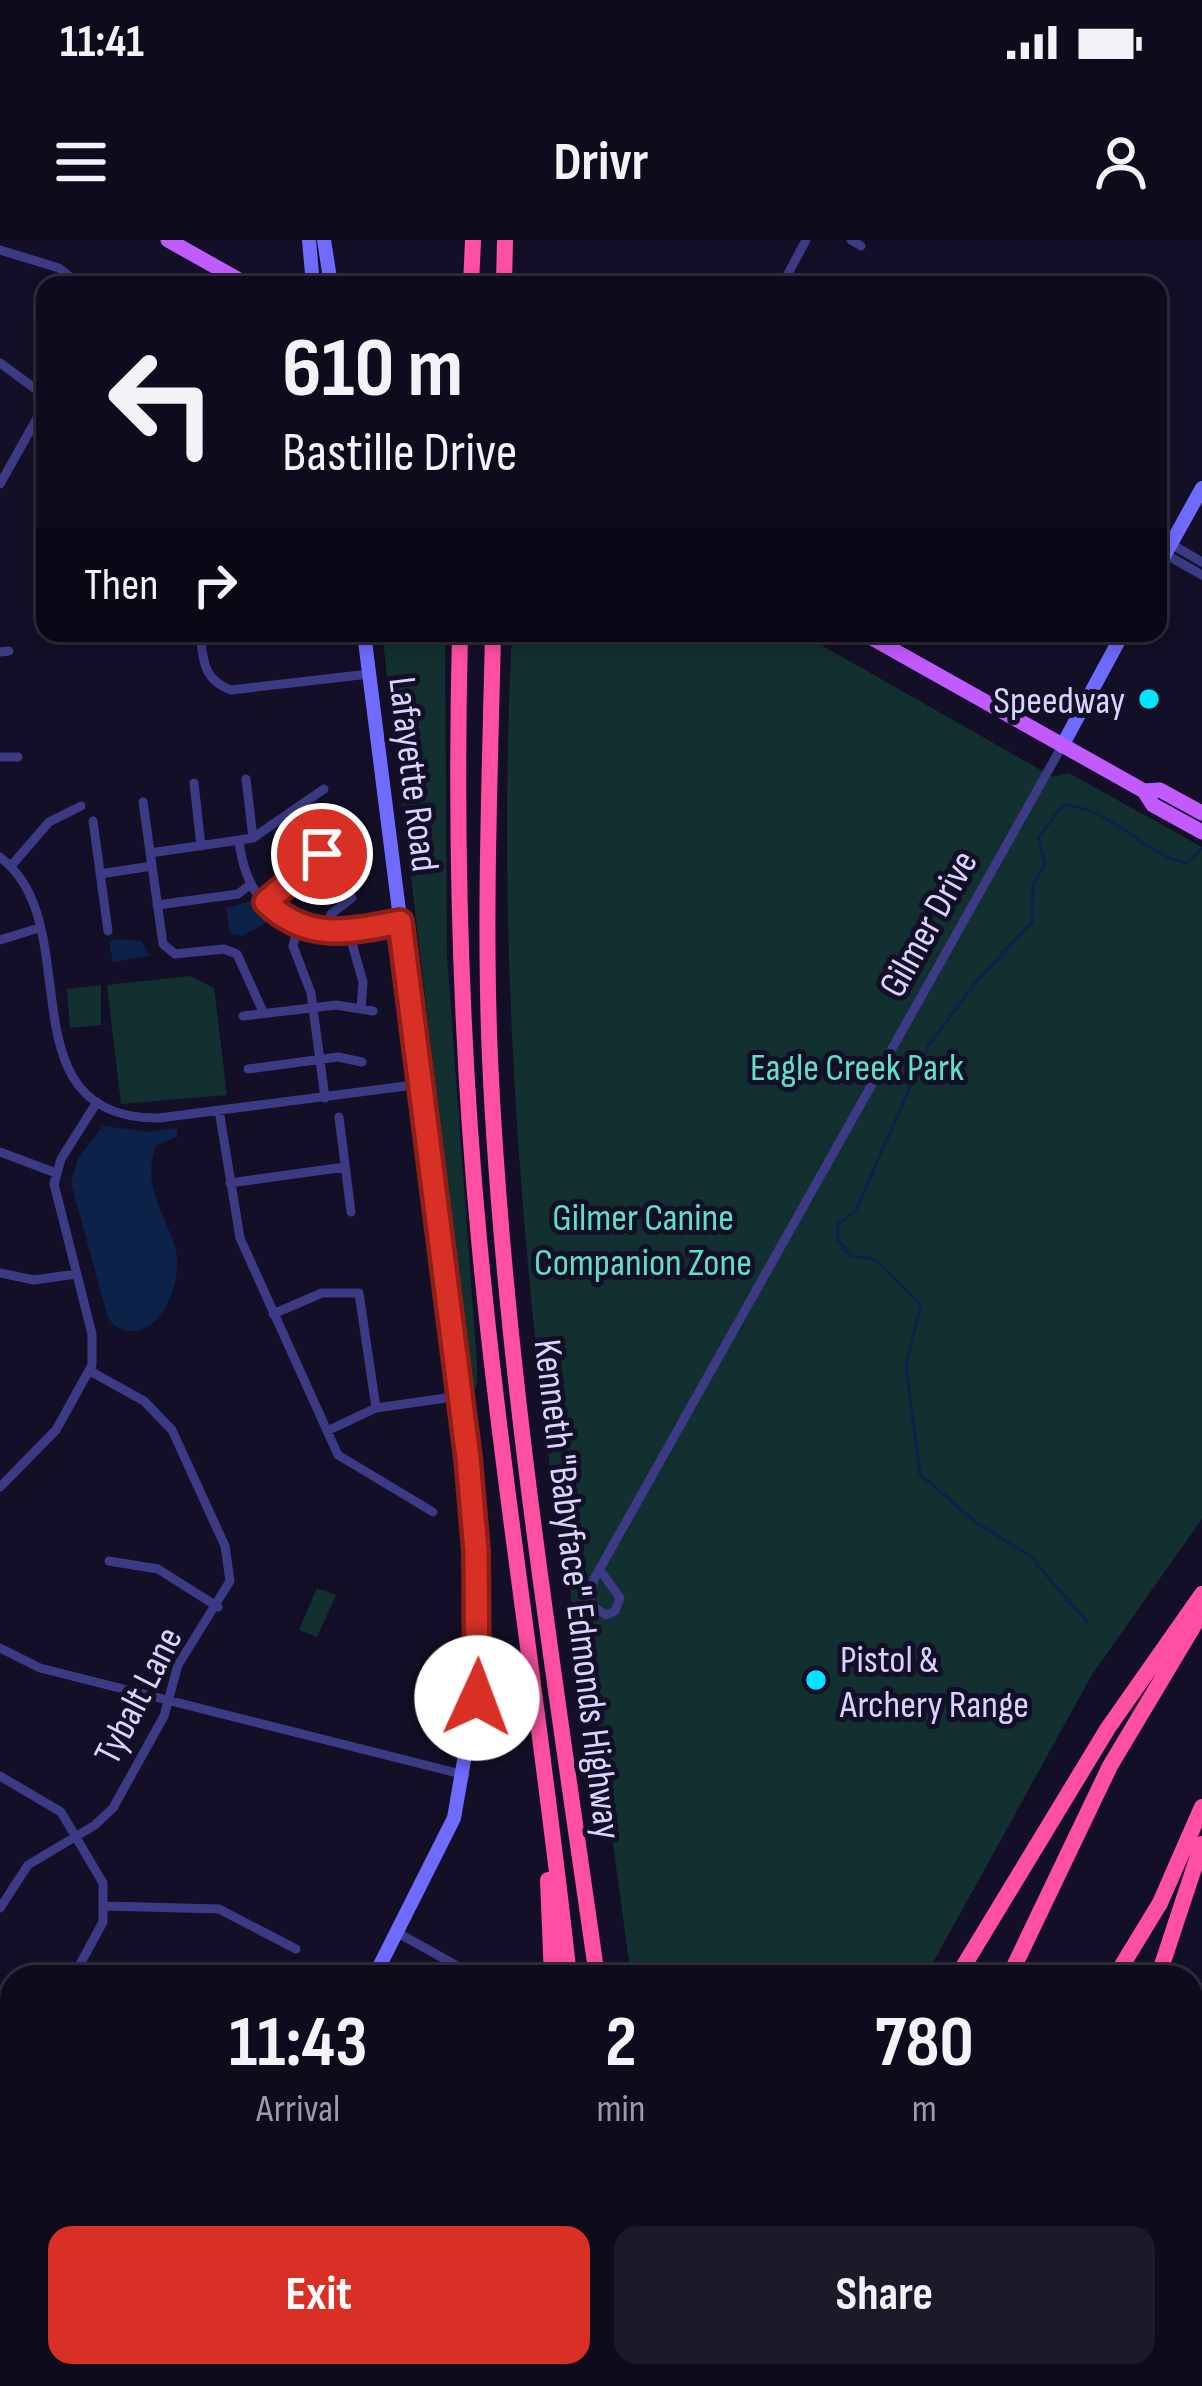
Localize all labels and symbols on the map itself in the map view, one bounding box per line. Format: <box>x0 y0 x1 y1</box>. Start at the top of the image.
street label: Lafayette Road <box>377 674 448 874</box>
place label: Speedway <box>993 678 1125 725</box>
marker: Speedway <box>1136 686 1162 712</box>
pin <box>271 803 373 905</box>
street label: Gilmer Drive <box>870 843 989 1006</box>
park label: Eagle Creek Park <box>750 1045 964 1092</box>
park label: Gilmer Canine Companion Zone <box>534 1195 752 1287</box>
street label: Kenneth "Babyface" Edmonds Highway <box>523 1337 630 1842</box>
street label: Tybalt Lane <box>85 1620 194 1773</box>
position arrow <box>414 1635 540 1761</box>
place label: Pistol & Archery Range <box>839 1637 1029 1729</box>
marker: Pistol & Archery Range <box>803 1667 829 1693</box>

